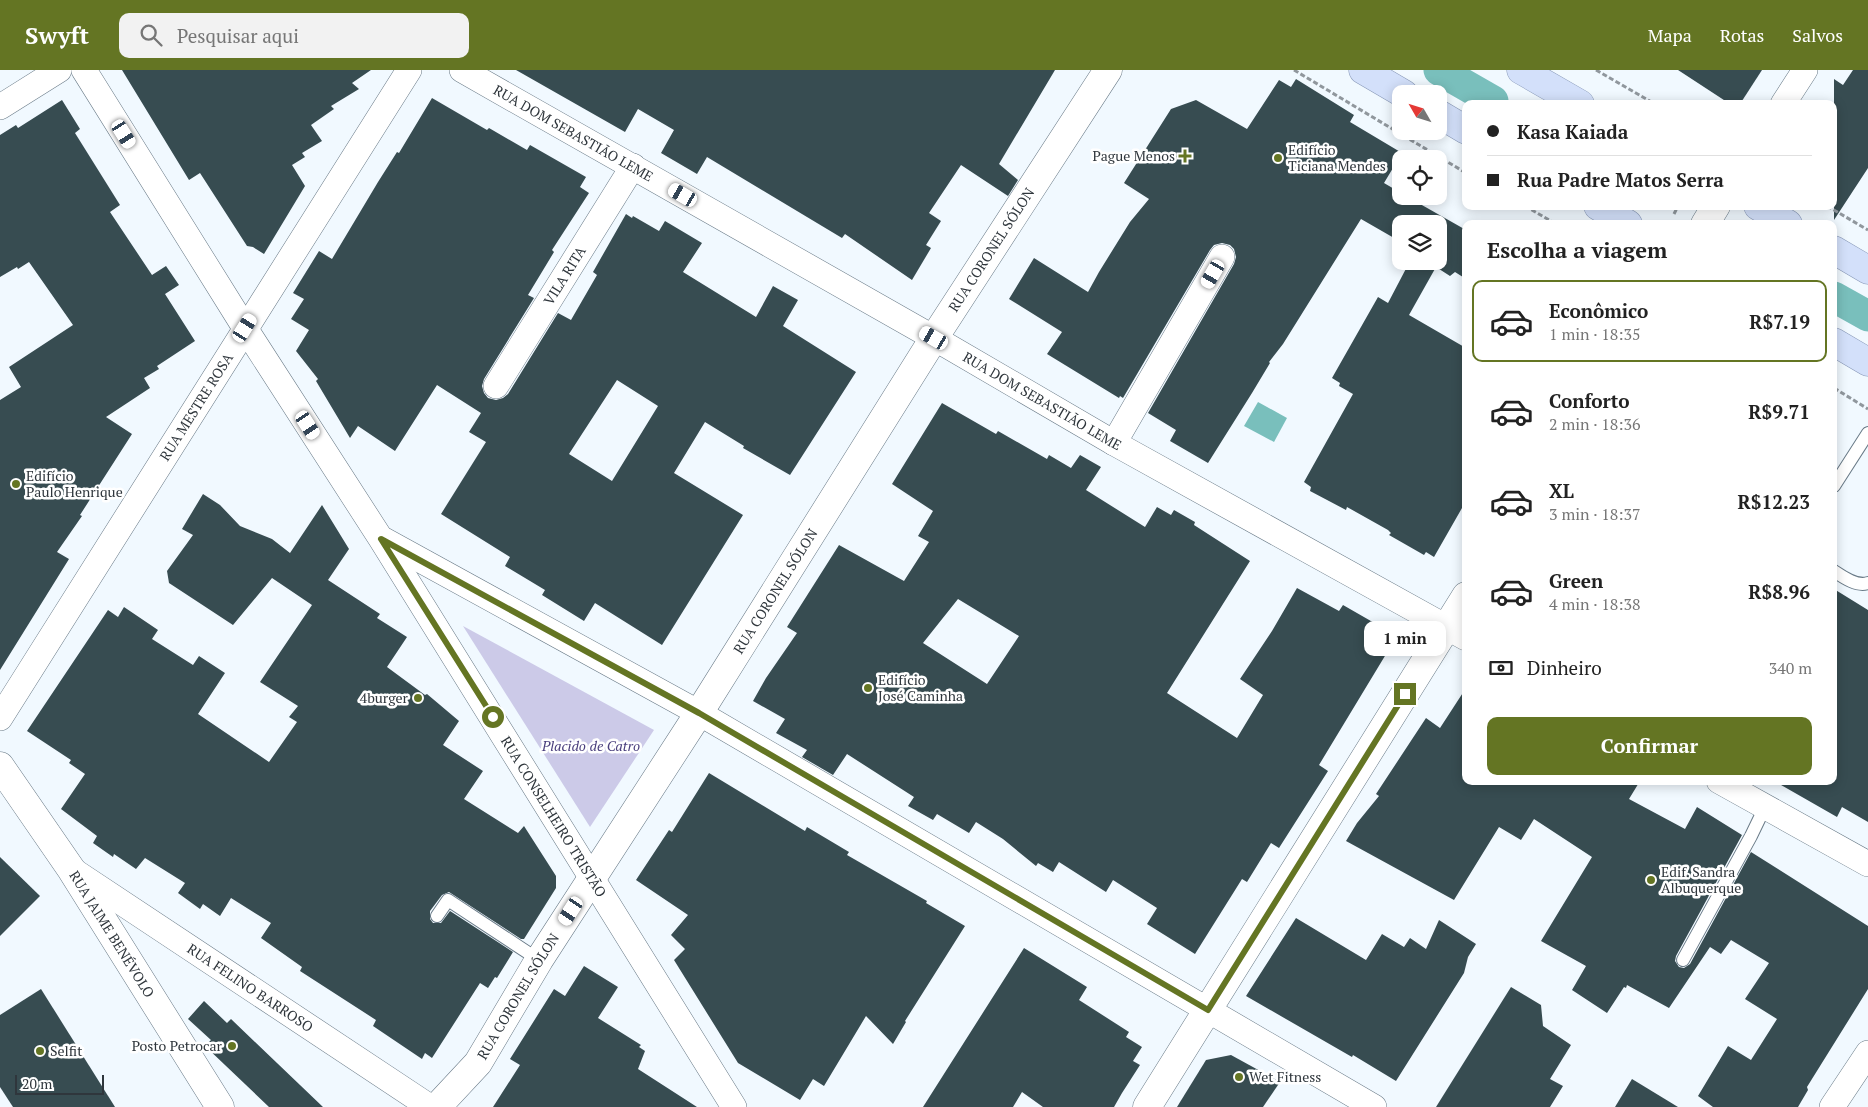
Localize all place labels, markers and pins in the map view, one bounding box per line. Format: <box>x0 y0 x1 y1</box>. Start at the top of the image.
place label: Edifício Ticiana Mendes <box>1288 140 1386 175</box>
place label: Pague Menos <box>1092 146 1175 165</box>
marker: Pague Menos <box>1179 150 1191 162</box>
marker: Edifício Ticiana Mendes <box>1272 152 1284 164</box>
place label: Edifício Paulo Henrique <box>26 466 123 501</box>
marker: Edifício Paulo Henrique <box>10 478 22 490</box>
place label: Edifício José Caminha <box>878 670 963 705</box>
marker: Edifício José Caminha <box>862 682 874 694</box>
place label: 4burger <box>360 688 409 707</box>
marker: 4burger <box>412 692 424 704</box>
place label: Edif. Sandra Albuquerque <box>1661 862 1741 897</box>
marker: Edif. Sandra Albuquerque <box>1645 874 1657 886</box>
place label: Posto Petrocar <box>132 1036 223 1055</box>
marker: Posto Petrocar <box>226 1040 238 1052</box>
place label: Selfit <box>50 1041 83 1060</box>
marker: Selfit <box>34 1045 46 1057</box>
place label: Wet Fitness <box>1249 1067 1321 1086</box>
marker: Wet Fitness <box>1233 1071 1245 1083</box>

